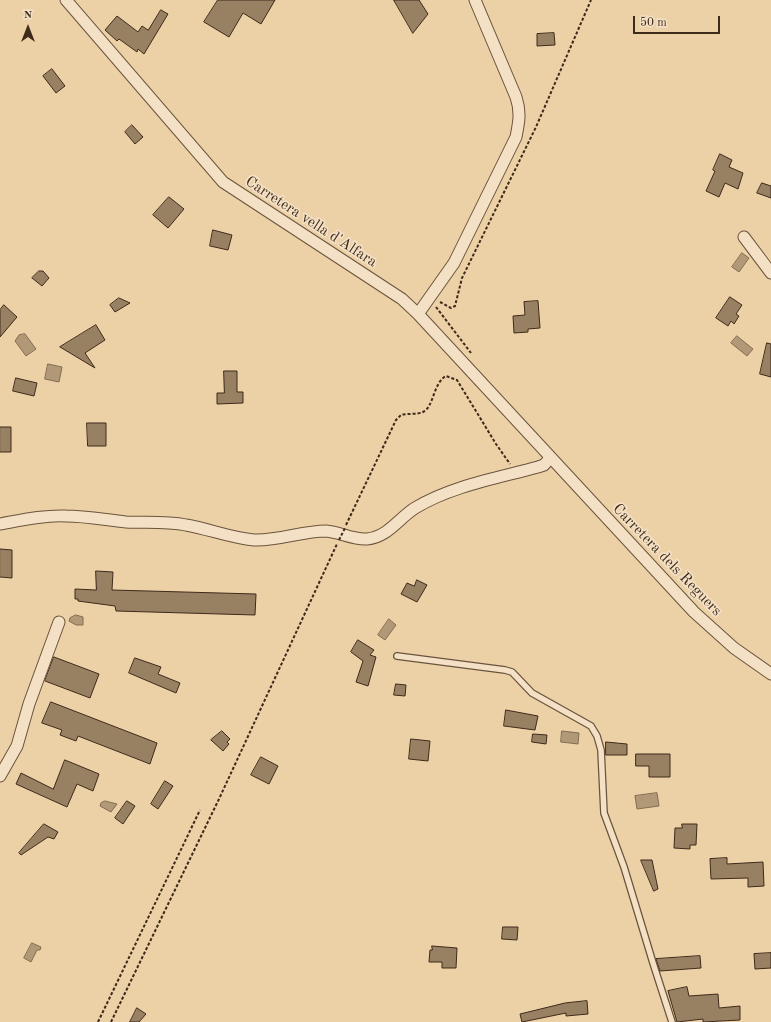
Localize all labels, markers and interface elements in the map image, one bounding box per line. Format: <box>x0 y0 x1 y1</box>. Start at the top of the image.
north arrow <box>8 8 48 48</box>
scale bar <box>635 8 722 34</box>
text: N <box>24 10 32 21</box>
text: 50 m <box>640 17 667 29</box>
street label: Carretera vella d'Alfara <box>242 173 380 271</box>
street label: Carretera dels Reguers <box>609 500 725 620</box>

